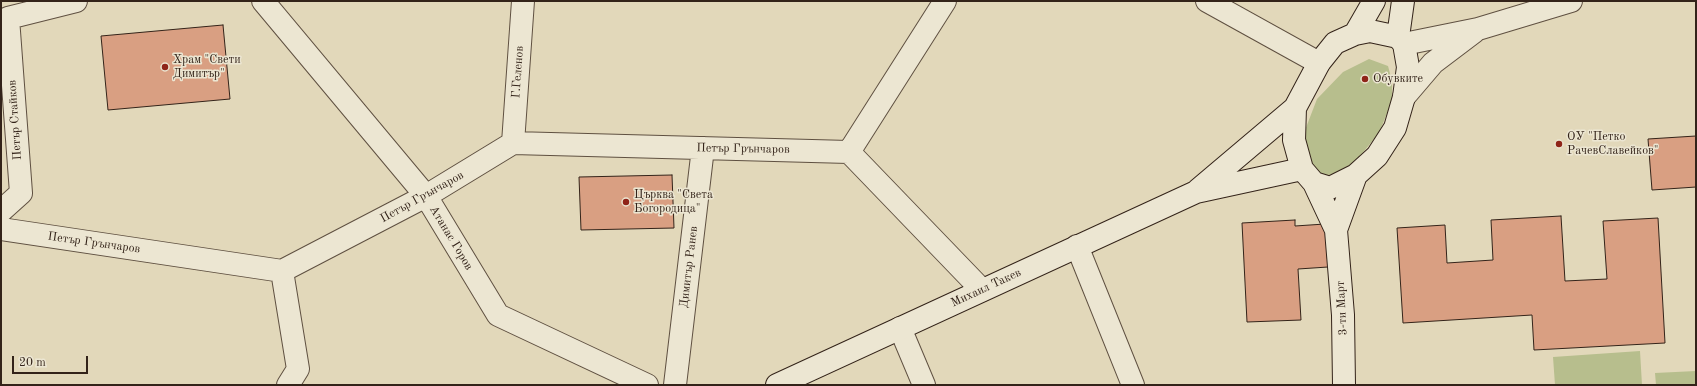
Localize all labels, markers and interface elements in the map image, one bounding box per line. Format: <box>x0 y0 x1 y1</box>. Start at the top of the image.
street label: Г.Геленов <box>509 45 527 99</box>
place label: Храм "Свети Димитър" <box>173 53 241 81</box>
marker: Храм "Свети Димитър" <box>160 62 170 72</box>
place label: Обувките <box>1373 72 1423 86</box>
marker: Обувките <box>1360 74 1370 84</box>
street label: Петър Стайков <box>5 79 25 161</box>
place label: ОУ "Петко РачевСлавейков" <box>1567 130 1659 158</box>
marker: ОУ "Петко РачевСлавейков" <box>1554 139 1564 149</box>
street label: Петър Грънчаров <box>696 141 790 157</box>
street label: Петър Грънчаров <box>378 168 466 226</box>
place label: Църква "Света Богородица" <box>634 188 713 216</box>
marker: Църква "Света Богородица" <box>621 197 631 207</box>
street label: Атанас Горов <box>426 203 476 273</box>
street label: Димитър Ранев <box>677 225 701 309</box>
street label: Петър Грънчаров <box>47 229 141 257</box>
street label: Михаил Такев <box>949 265 1023 311</box>
street label: 3-ти Март <box>1333 280 1351 336</box>
scale bar <box>14 348 90 374</box>
text: 20 m <box>19 357 46 369</box>

